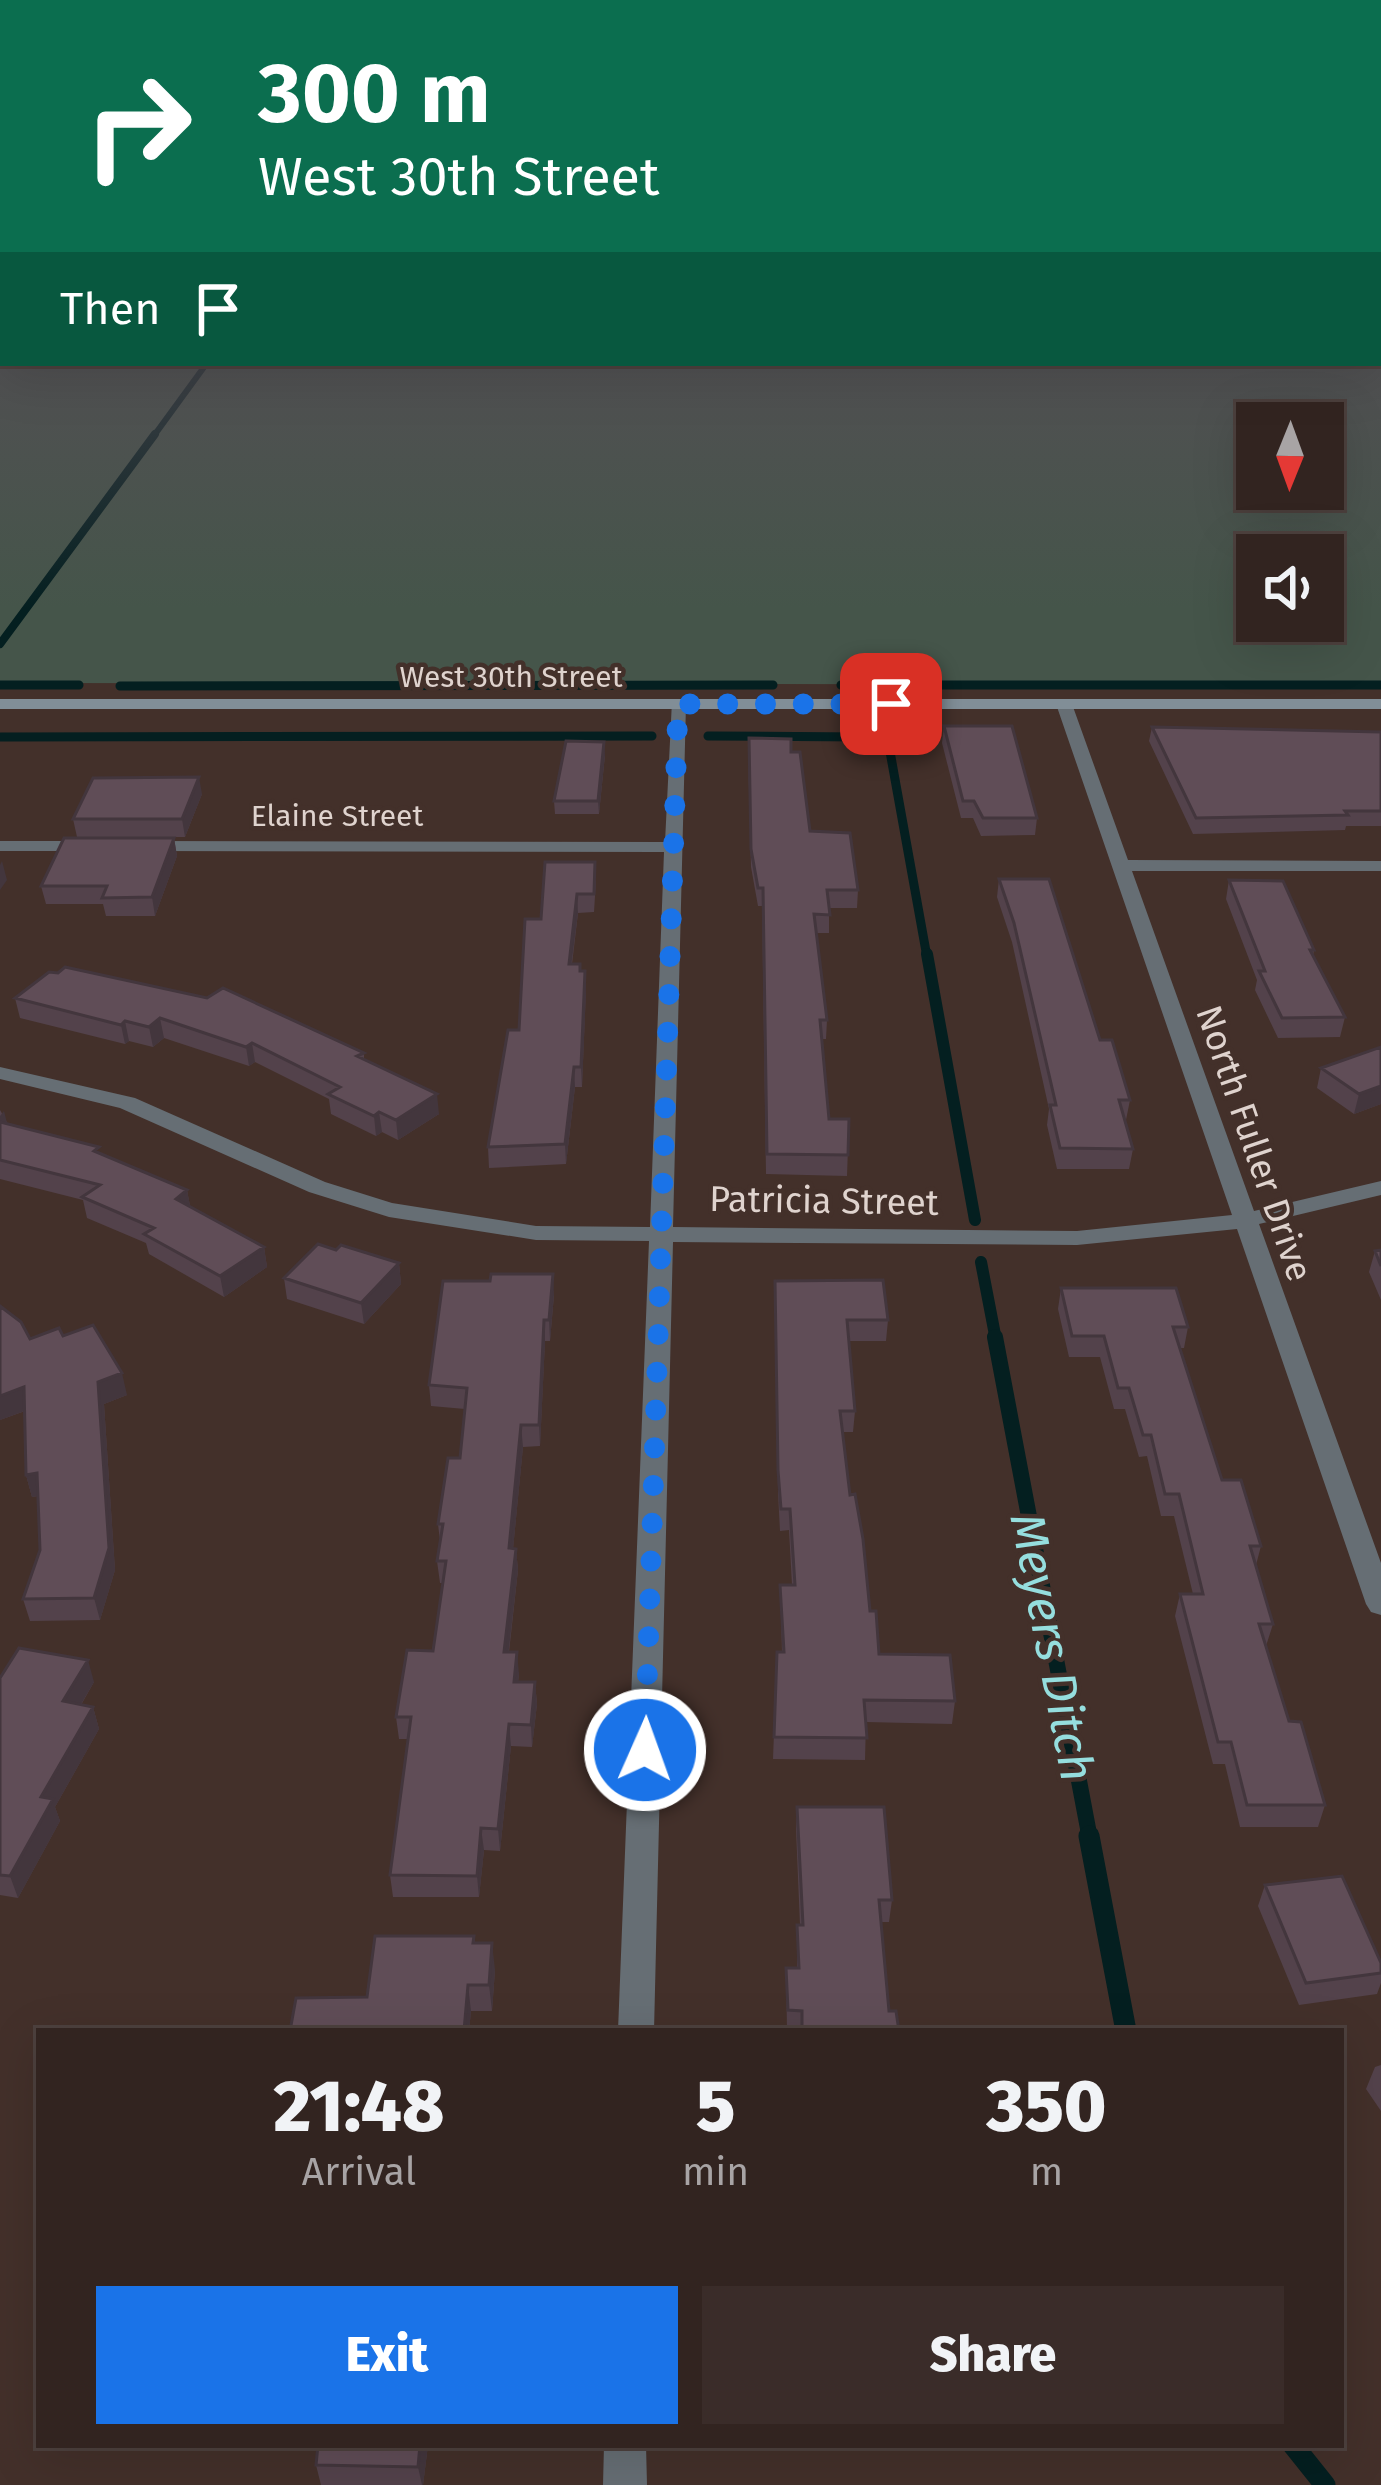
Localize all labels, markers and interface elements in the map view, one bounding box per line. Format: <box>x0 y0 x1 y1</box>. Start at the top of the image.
text: 300 m <box>258 43 491 144</box>
icon: right <box>60 48 216 204</box>
text: West 30th Street <box>258 145 660 209</box>
icon: arrive <box>185 276 251 342</box>
text: Then <box>60 282 161 336</box>
north arrow <box>1236 402 1344 510</box>
map controls <box>1236 402 1344 642</box>
button: sound <box>1236 534 1344 642</box>
pin <box>840 653 942 755</box>
street label: West 30th Street <box>399 659 623 695</box>
icon: arrive <box>858 671 924 737</box>
street label: Elaine Street <box>251 798 423 834</box>
street label: North Fuller Drive <box>1186 1000 1322 1287</box>
street label: Patricia Street <box>709 1177 939 1225</box>
water label: Meyers Ditch <box>998 1508 1106 1786</box>
position arrow <box>582 1687 708 1813</box>
text: 21:48 <box>273 2064 444 2150</box>
text: 5 <box>696 2064 735 2150</box>
text: 350 <box>987 2064 1107 2150</box>
text: Arrival <box>302 2149 416 2195</box>
text: min <box>682 2149 749 2195</box>
text: m <box>1030 2149 1063 2195</box>
button: Exit <box>96 2286 678 2424</box>
button: Share <box>702 2286 1284 2424</box>

